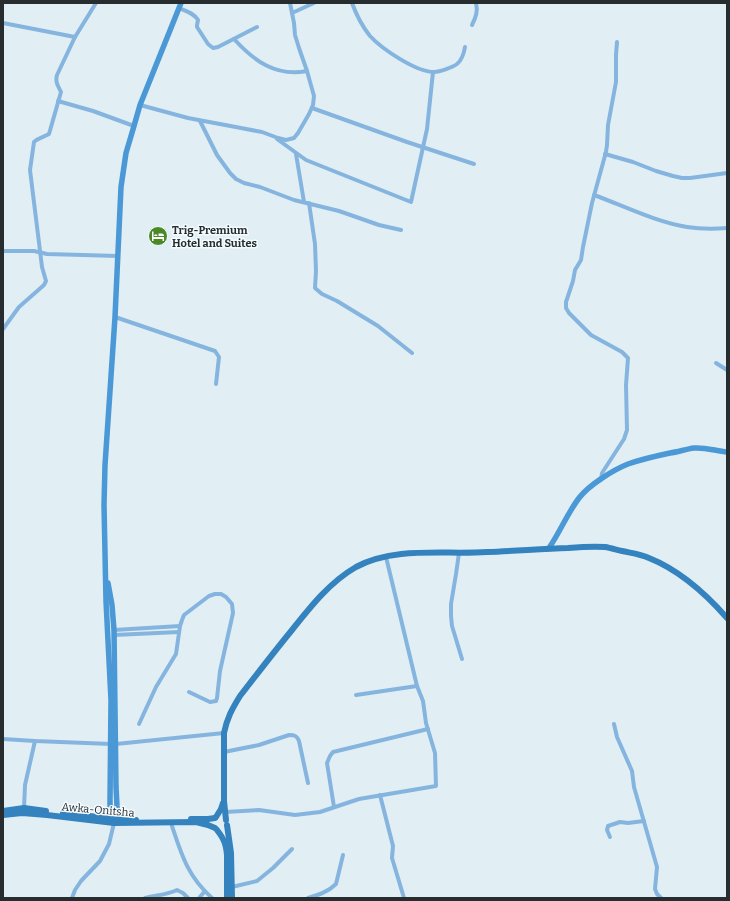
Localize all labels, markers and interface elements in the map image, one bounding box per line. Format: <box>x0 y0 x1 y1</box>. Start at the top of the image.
place label: Trig-Premium Hotel and Suites <box>172 224 257 250</box>
hotel icon: Trig-Premium Hotel and Suites <box>147 225 169 247</box>
street label: Awka-Onitsha <box>61 800 135 820</box>

